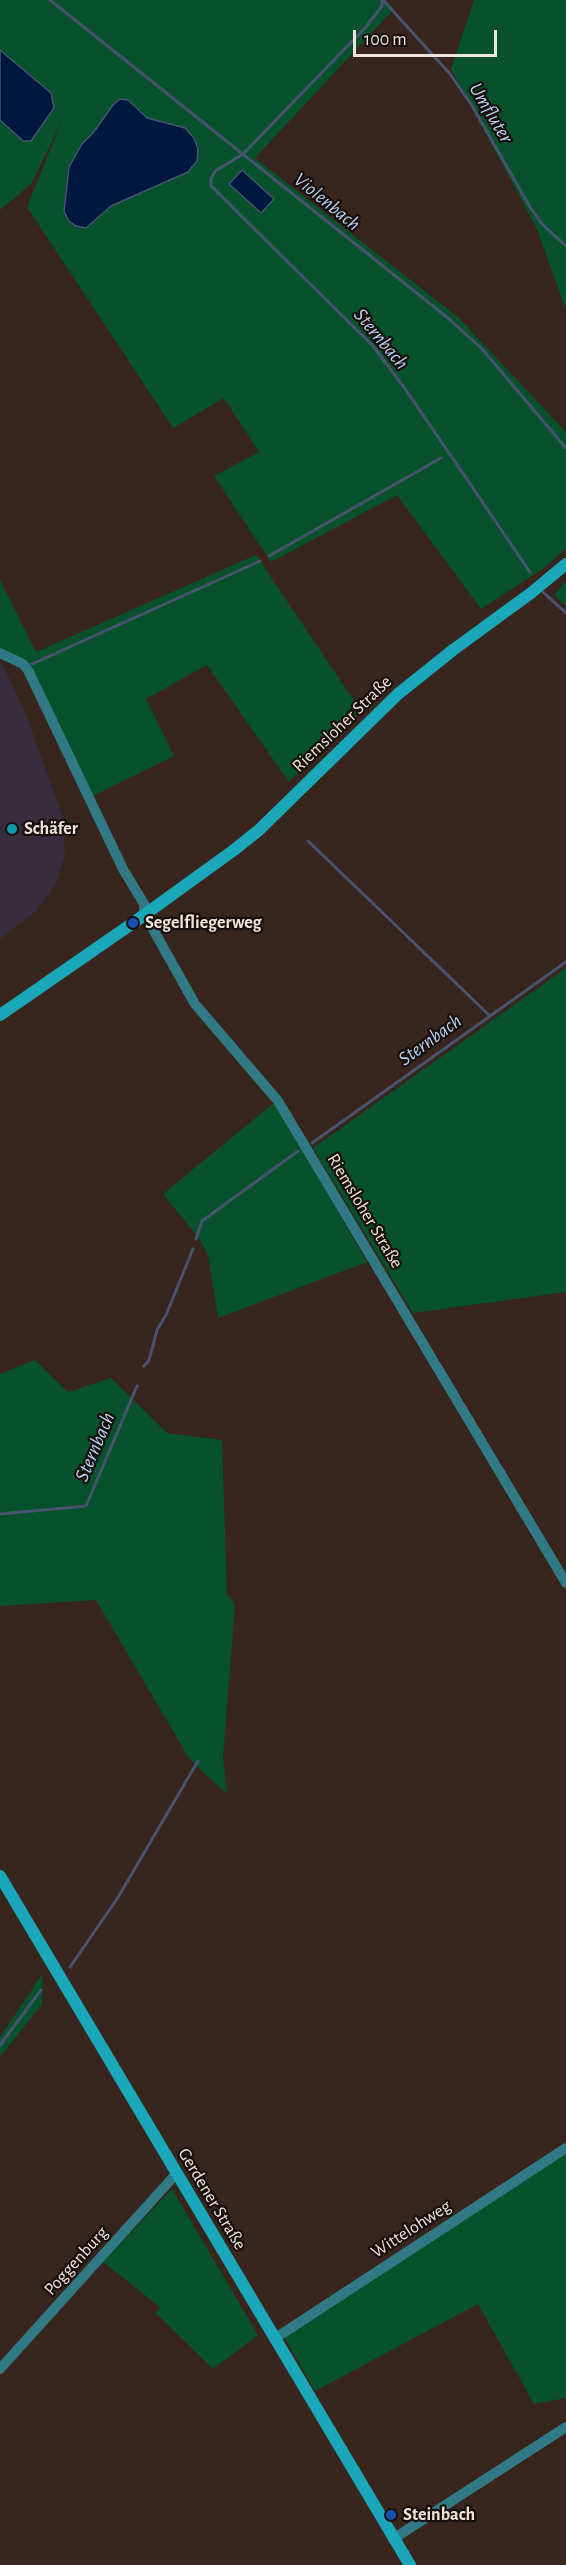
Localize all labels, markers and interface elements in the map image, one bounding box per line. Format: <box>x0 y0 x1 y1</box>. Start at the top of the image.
scale bar <box>356 18 500 56</box>
text: 100 m <box>364 31 407 49</box>
water label: Umfluter <box>464 79 518 147</box>
water label: Violenbach <box>289 168 365 236</box>
water label: Sternbach <box>349 304 413 374</box>
street label: Riemsloher Straße <box>288 671 396 777</box>
place label: Schäfer <box>24 818 78 840</box>
marker: Schäfer <box>5 822 19 836</box>
place label: Segelfliegerweg <box>145 912 262 934</box>
marker: Segelfliegerweg <box>126 916 140 930</box>
water label: Sternbach <box>394 1009 466 1071</box>
street label: Riemsloher Straße <box>322 1150 408 1272</box>
water label: Sternbach <box>70 1409 120 1485</box>
street label: Gerdener Straße <box>173 2144 251 2254</box>
street label: Wittelohweg <box>367 2195 455 2263</box>
street label: Poggenburg <box>39 2222 113 2300</box>
place label: Steinbach <box>403 2504 475 2526</box>
marker: Steinbach <box>384 2508 398 2522</box>

